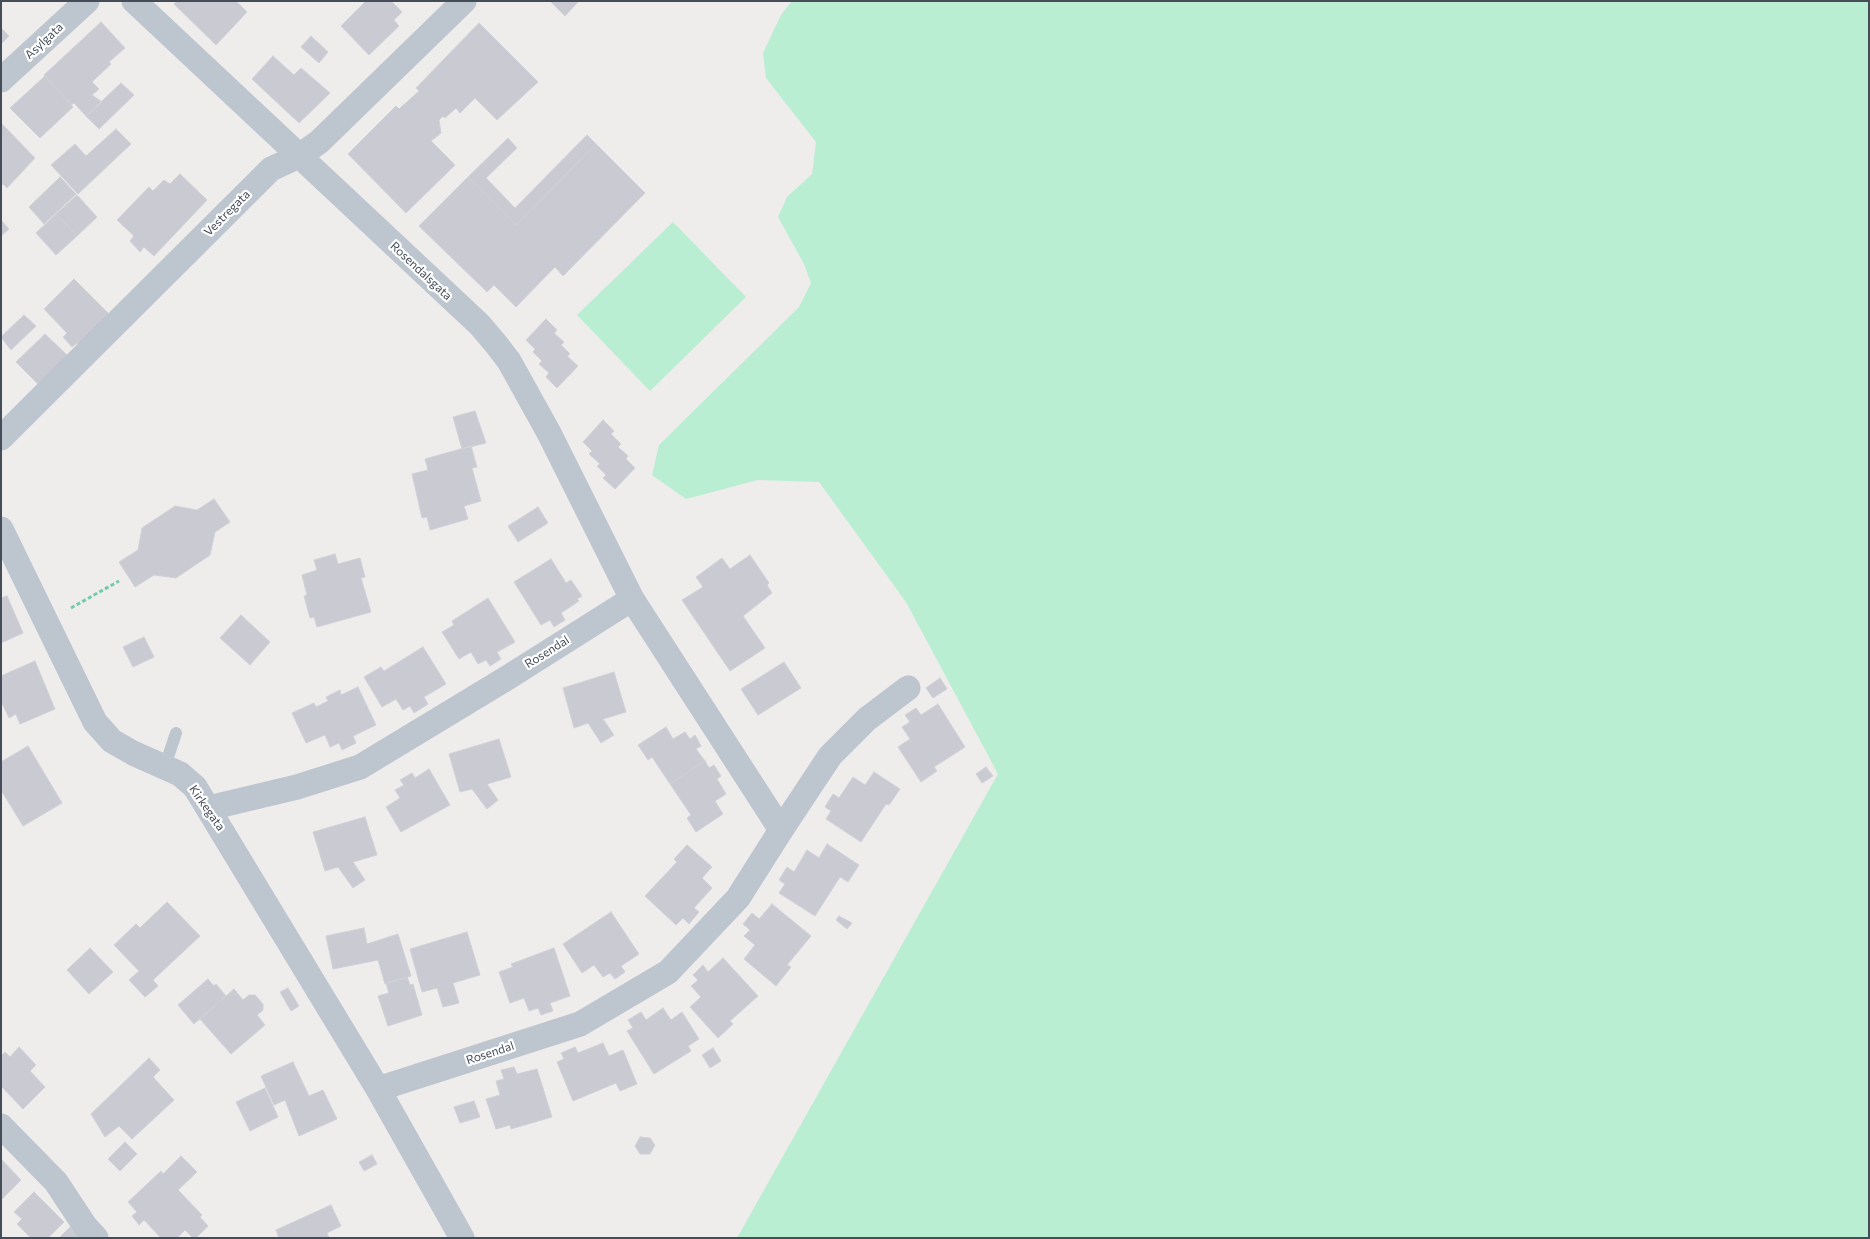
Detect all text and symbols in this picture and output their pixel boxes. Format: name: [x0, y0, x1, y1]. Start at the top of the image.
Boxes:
street label: Asylgata: [22, 20, 66, 62]
street label: Vestregata: [201, 187, 253, 239]
street label: Rosendalsgata: [387, 239, 455, 303]
street label: Rosendal: [522, 633, 572, 671]
street label: Kirkegata: [186, 782, 228, 834]
street label: Rosendal: [464, 1038, 516, 1068]

